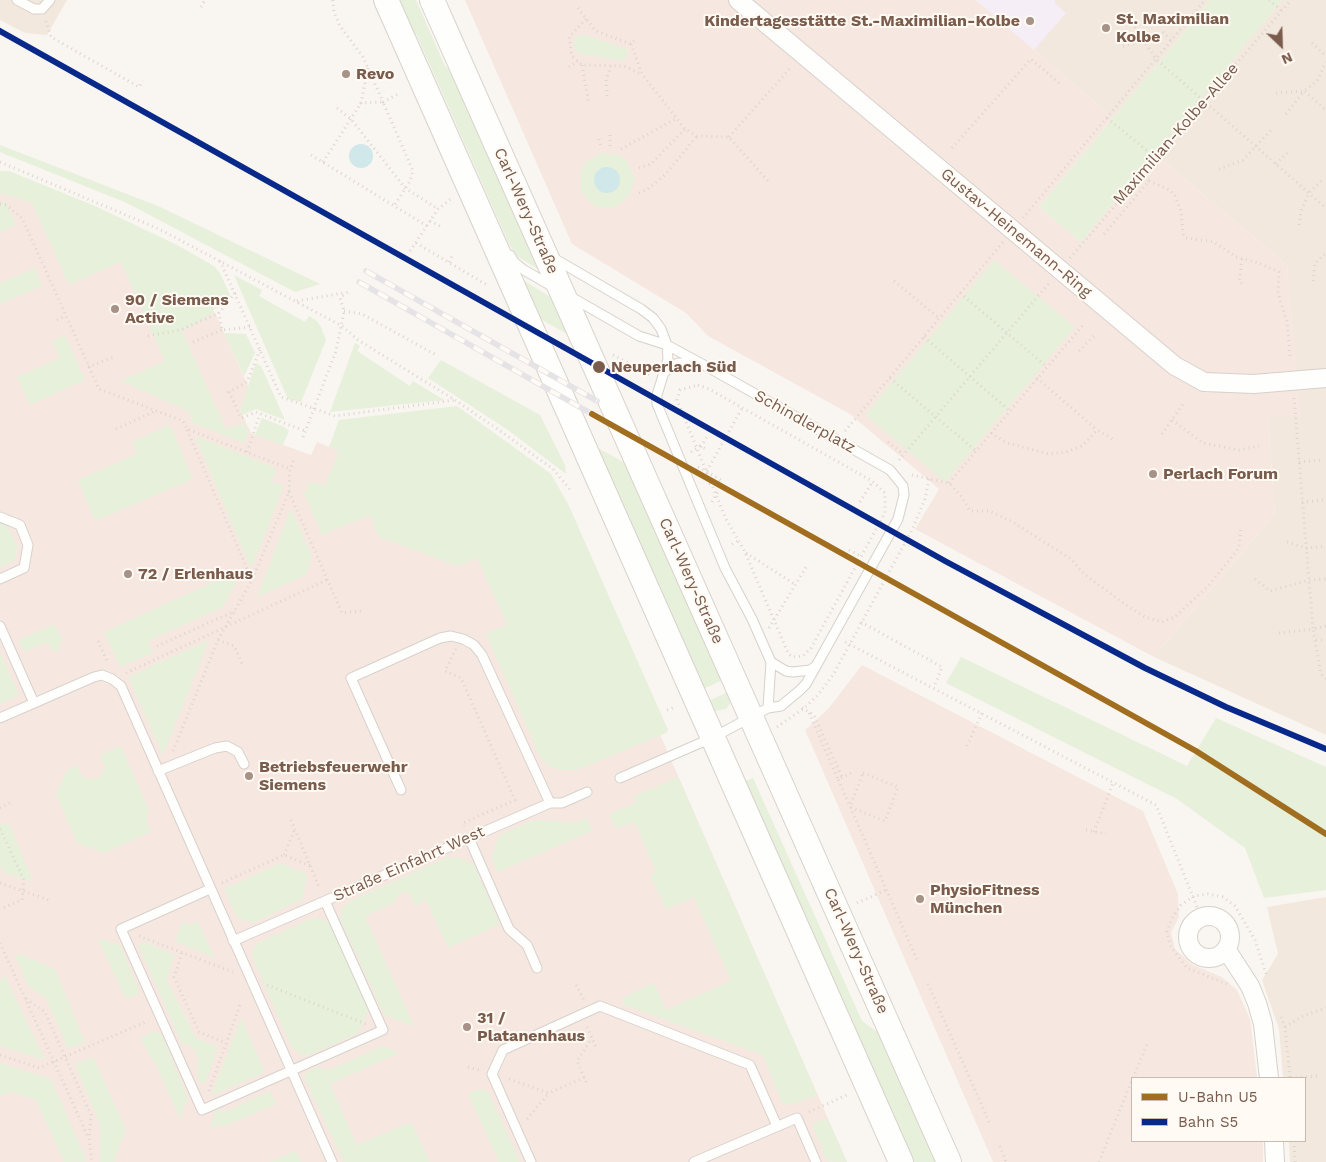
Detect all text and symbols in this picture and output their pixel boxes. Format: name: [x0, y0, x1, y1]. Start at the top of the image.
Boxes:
place label: St. Maximilian Kolbe: [1116, 9, 1229, 47]
place label: Kindertagesstätte St.-Maximilian-Kolbe: [704, 11, 1020, 31]
marker: Kindertagesstätte St.-Maximilian-Kolbe: [1024, 15, 1036, 27]
north arrow: [1256, 20, 1306, 70]
marker: St. Maximilian Kolbe: [1100, 22, 1112, 34]
text: N: [1279, 49, 1295, 68]
street label: Maximilian-Kolbe-Allee: [1109, 59, 1243, 209]
place label: Revo: [356, 64, 394, 84]
marker: Revo: [340, 68, 352, 80]
street label: Carl-Wery-Straße: [490, 145, 562, 277]
street label: Gustav-Heinemann-Ring: [937, 164, 1095, 302]
place label: 90 / Siemens Active: [125, 290, 229, 328]
marker: 90 / Siemens Active: [109, 303, 121, 315]
place label: Neuperlach Süd: [611, 357, 737, 377]
marker: Neuperlach Süd: [591, 359, 607, 375]
street label: Schindlerplatz: [751, 386, 859, 458]
place label: Perlach Forum: [1163, 464, 1278, 484]
marker: Perlach Forum: [1147, 468, 1159, 480]
street label: Carl-Wery-Straße: [655, 515, 727, 647]
place label: 72 / Erlenhaus: [138, 564, 253, 584]
marker: 72 / Erlenhaus: [122, 568, 134, 580]
place label: Betriebsfeuerwehr Siemens: [259, 757, 408, 795]
marker: Betriebsfeuerwehr Siemens: [243, 770, 255, 782]
street label: Straße Einfahrt West: [330, 822, 488, 906]
place label: PhysioFitness München: [930, 880, 1040, 918]
street label: Carl-Wery-Straße: [820, 885, 892, 1017]
marker: PhysioFitness München: [914, 893, 926, 905]
place label: 31 / Platanenhaus: [477, 1008, 585, 1046]
marker: 31 / Platanenhaus: [461, 1021, 473, 1033]
legend: [1131, 1077, 1306, 1142]
text: U-Bahn U5: [1178, 1088, 1258, 1106]
text: Bahn S5: [1178, 1113, 1238, 1131]

